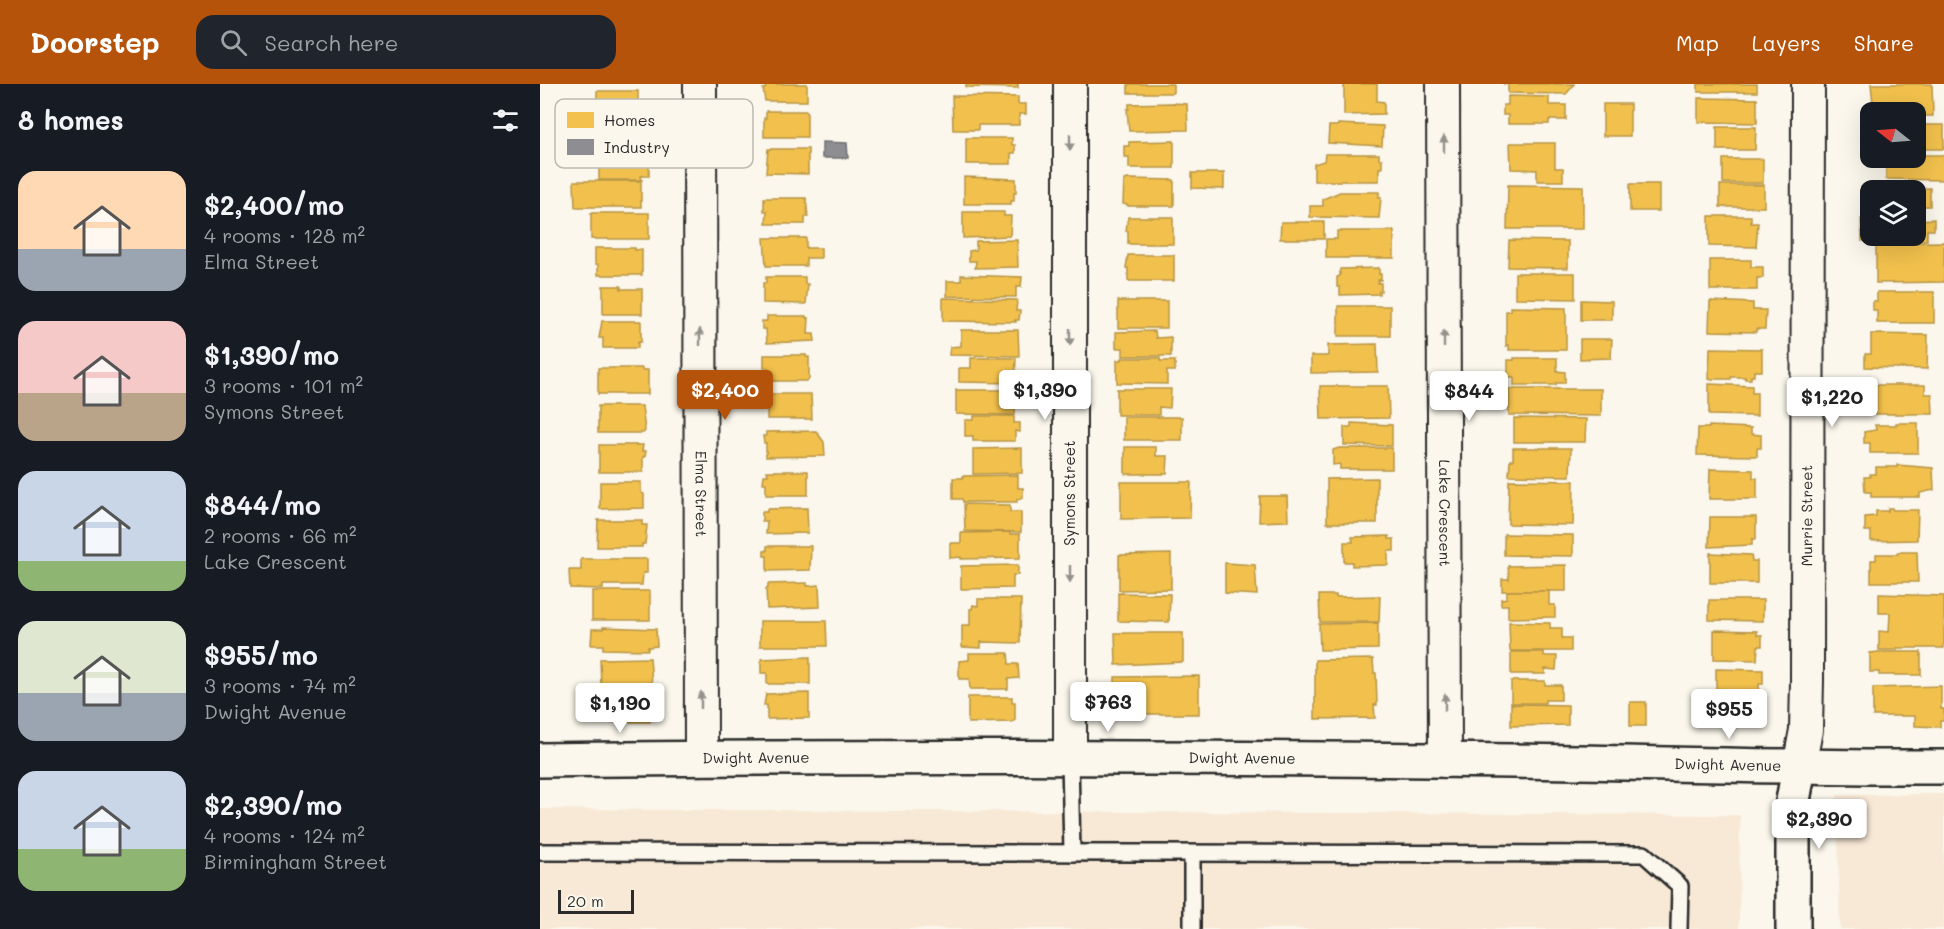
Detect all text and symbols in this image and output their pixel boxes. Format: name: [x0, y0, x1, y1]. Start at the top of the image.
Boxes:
search box: [196, 15, 616, 69]
text: Doorstep: [30, 24, 160, 60]
icon: search: [217, 26, 250, 59]
text: Search here: [265, 28, 398, 57]
text: Map: [1676, 29, 1719, 56]
text: Layers: [1752, 29, 1821, 56]
text: Share: [1854, 29, 1914, 56]
legend: [555, 99, 753, 168]
north arrow: [1860, 102, 1926, 168]
map controls: [1860, 102, 1926, 246]
text: 8 homes: [18, 103, 124, 137]
icon: filters: [489, 104, 522, 137]
text: Homes: [604, 109, 655, 130]
one-way arrow: [1065, 133, 1075, 152]
one-way arrow: [1439, 135, 1449, 154]
text: Industry: [604, 136, 670, 157]
button: layers: [1860, 180, 1926, 246]
text: $2,400/mo: [204, 188, 344, 222]
icon: home: [66, 195, 138, 267]
text: 4 rooms · 128 m²: [204, 222, 365, 248]
text: Elma Street: [204, 248, 319, 274]
one-way arrow: [695, 327, 705, 346]
one-way arrow: [1065, 328, 1075, 347]
one-way arrow: [1439, 330, 1449, 349]
text: $1,390/mo: [204, 338, 339, 372]
icon: home: [66, 345, 138, 417]
pin: $2,400: [676, 370, 774, 421]
pin: $1,390: [996, 370, 1094, 421]
pin: $844: [1433, 371, 1505, 422]
text: 3 rooms · 101 m²: [204, 372, 363, 398]
text: $2,400: [691, 376, 759, 402]
text: $1,390: [1013, 376, 1077, 402]
text: $844: [1444, 377, 1494, 403]
pin: $1,220: [1783, 377, 1881, 428]
text: $1,220: [1801, 383, 1863, 409]
text: Symons Street: [204, 398, 344, 424]
street label: Symons Street: [1059, 440, 1079, 546]
street label: Elma Street: [692, 451, 712, 537]
street label: Lake Crescent: [1435, 459, 1455, 567]
street label: Murrie Street: [1796, 465, 1816, 567]
text: $844/mo: [204, 488, 321, 522]
icon: home: [66, 495, 138, 567]
text: 2 rooms · 66 m²: [204, 522, 357, 548]
text: Lake Crescent: [204, 548, 347, 574]
one-way arrow: [1065, 565, 1075, 584]
text: $955/mo: [204, 638, 318, 672]
icon: home: [66, 645, 138, 717]
text: 3 rooms · 74 m²: [204, 672, 356, 698]
pin: $763: [1072, 682, 1144, 733]
pin: $1,190: [571, 683, 669, 734]
text: $763: [1084, 688, 1132, 714]
text: $1,190: [589, 689, 651, 715]
pin: $955: [1693, 689, 1765, 740]
one-way arrow: [696, 690, 706, 709]
one-way arrow: [1440, 693, 1450, 712]
text: $955: [1705, 695, 1753, 721]
text: Dwight Avenue: [204, 698, 347, 724]
street label: Dwight Avenue: [702, 747, 810, 767]
street label: Dwight Avenue: [1188, 747, 1296, 768]
street label: Dwight Avenue: [1674, 753, 1782, 775]
text: $2,390/mo: [204, 788, 342, 822]
icon: home: [66, 795, 138, 867]
pin: $2,390: [1770, 799, 1868, 850]
text: $2,390: [1786, 805, 1852, 831]
text: 4 rooms · 124 m²: [204, 822, 365, 848]
text: Birmingham Street: [204, 848, 387, 874]
scale bar: [558, 887, 634, 914]
text: 20 m: [567, 890, 604, 911]

